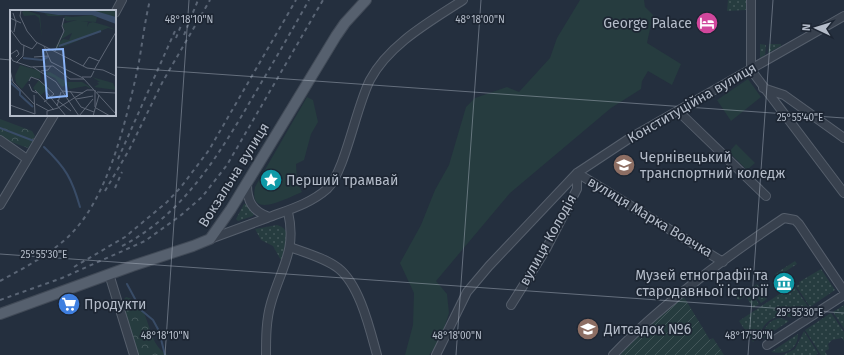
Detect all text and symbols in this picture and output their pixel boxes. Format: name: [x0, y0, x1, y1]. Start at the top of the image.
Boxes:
north arrow: [796, 8, 836, 48]
inset map: [10, 10, 116, 116]
hotel icon: George Palace: [694, 10, 720, 36]
text: 48°18'10"N: [165, 14, 213, 26]
text: 48°18'00"N: [455, 14, 505, 26]
place label: George Palace: [603, 15, 692, 32]
text: N: [800, 23, 813, 31]
street label: Конституційна вулиця: [624, 59, 760, 147]
text: 25°55'40"E: [777, 112, 823, 124]
street label: Вокзальна вулиця: [195, 120, 273, 230]
place label: Чернівецький транспортний коледж: [640, 149, 785, 182]
school or university icon: Чернівецький транспортний коледж: [611, 152, 637, 178]
place icon: Перший трамвай: [258, 167, 284, 193]
place label: Перший трамвай: [286, 172, 398, 189]
street label: вулиця Марка Вовчка: [585, 173, 715, 261]
street label: вулиця Колодія: [516, 191, 580, 289]
text: 25°55'30"E: [21, 249, 67, 261]
place label: Музей етнографії та стародавньої історії: [635, 267, 769, 300]
museum icon: Музей етнографії та стародавньої історії: [771, 270, 797, 296]
supermarket icon: Продукти: [56, 291, 82, 317]
place label: Продукти: [84, 296, 146, 313]
text: 25°55'30"E: [777, 307, 823, 319]
school or university icon: Дитсадок №6: [575, 316, 601, 342]
place label: Дитсадок №6: [603, 321, 691, 338]
text: 48°18'10"N: [141, 330, 189, 342]
text: 48°18'00"N: [432, 330, 482, 342]
text: 48°17'50"N: [725, 330, 773, 342]

